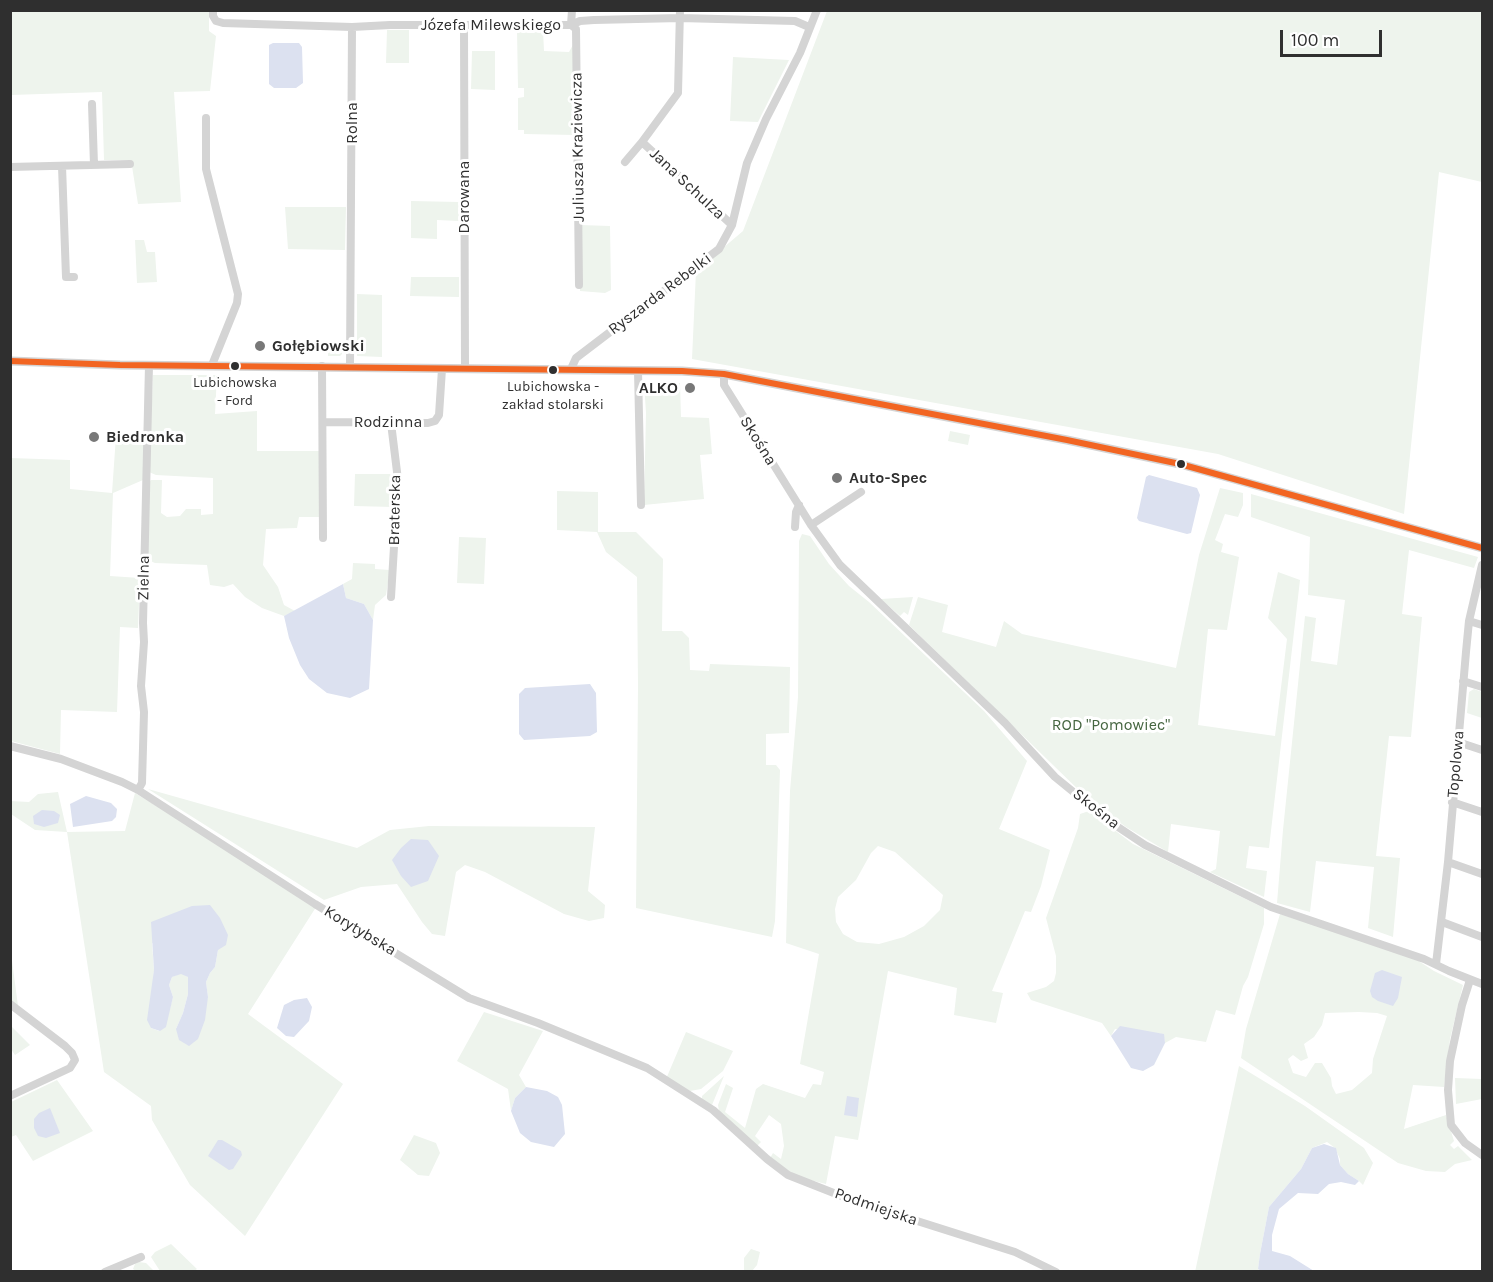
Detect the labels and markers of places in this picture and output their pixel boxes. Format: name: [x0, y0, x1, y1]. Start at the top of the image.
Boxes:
place label: Gołębiowski: [272, 336, 365, 356]
marker: Gołębiowski: [253, 339, 267, 353]
marker: Lubichowska - Ford: [229, 360, 241, 372]
marker: Lubichowska - zakład stolarski: [547, 364, 559, 376]
place label: Lubichowska - Ford: [193, 375, 277, 408]
place label: ALKO: [639, 378, 678, 398]
place label: Lubichowska - zakład stolarski: [502, 379, 604, 412]
marker: ALKO: [683, 381, 697, 395]
place label: Biedronka: [106, 427, 184, 447]
marker: Biedronka: [87, 430, 101, 444]
unlabelled marker: [1175, 458, 1187, 470]
place label: Auto-Spec: [849, 468, 927, 488]
marker: Auto-Spec: [830, 471, 844, 485]

